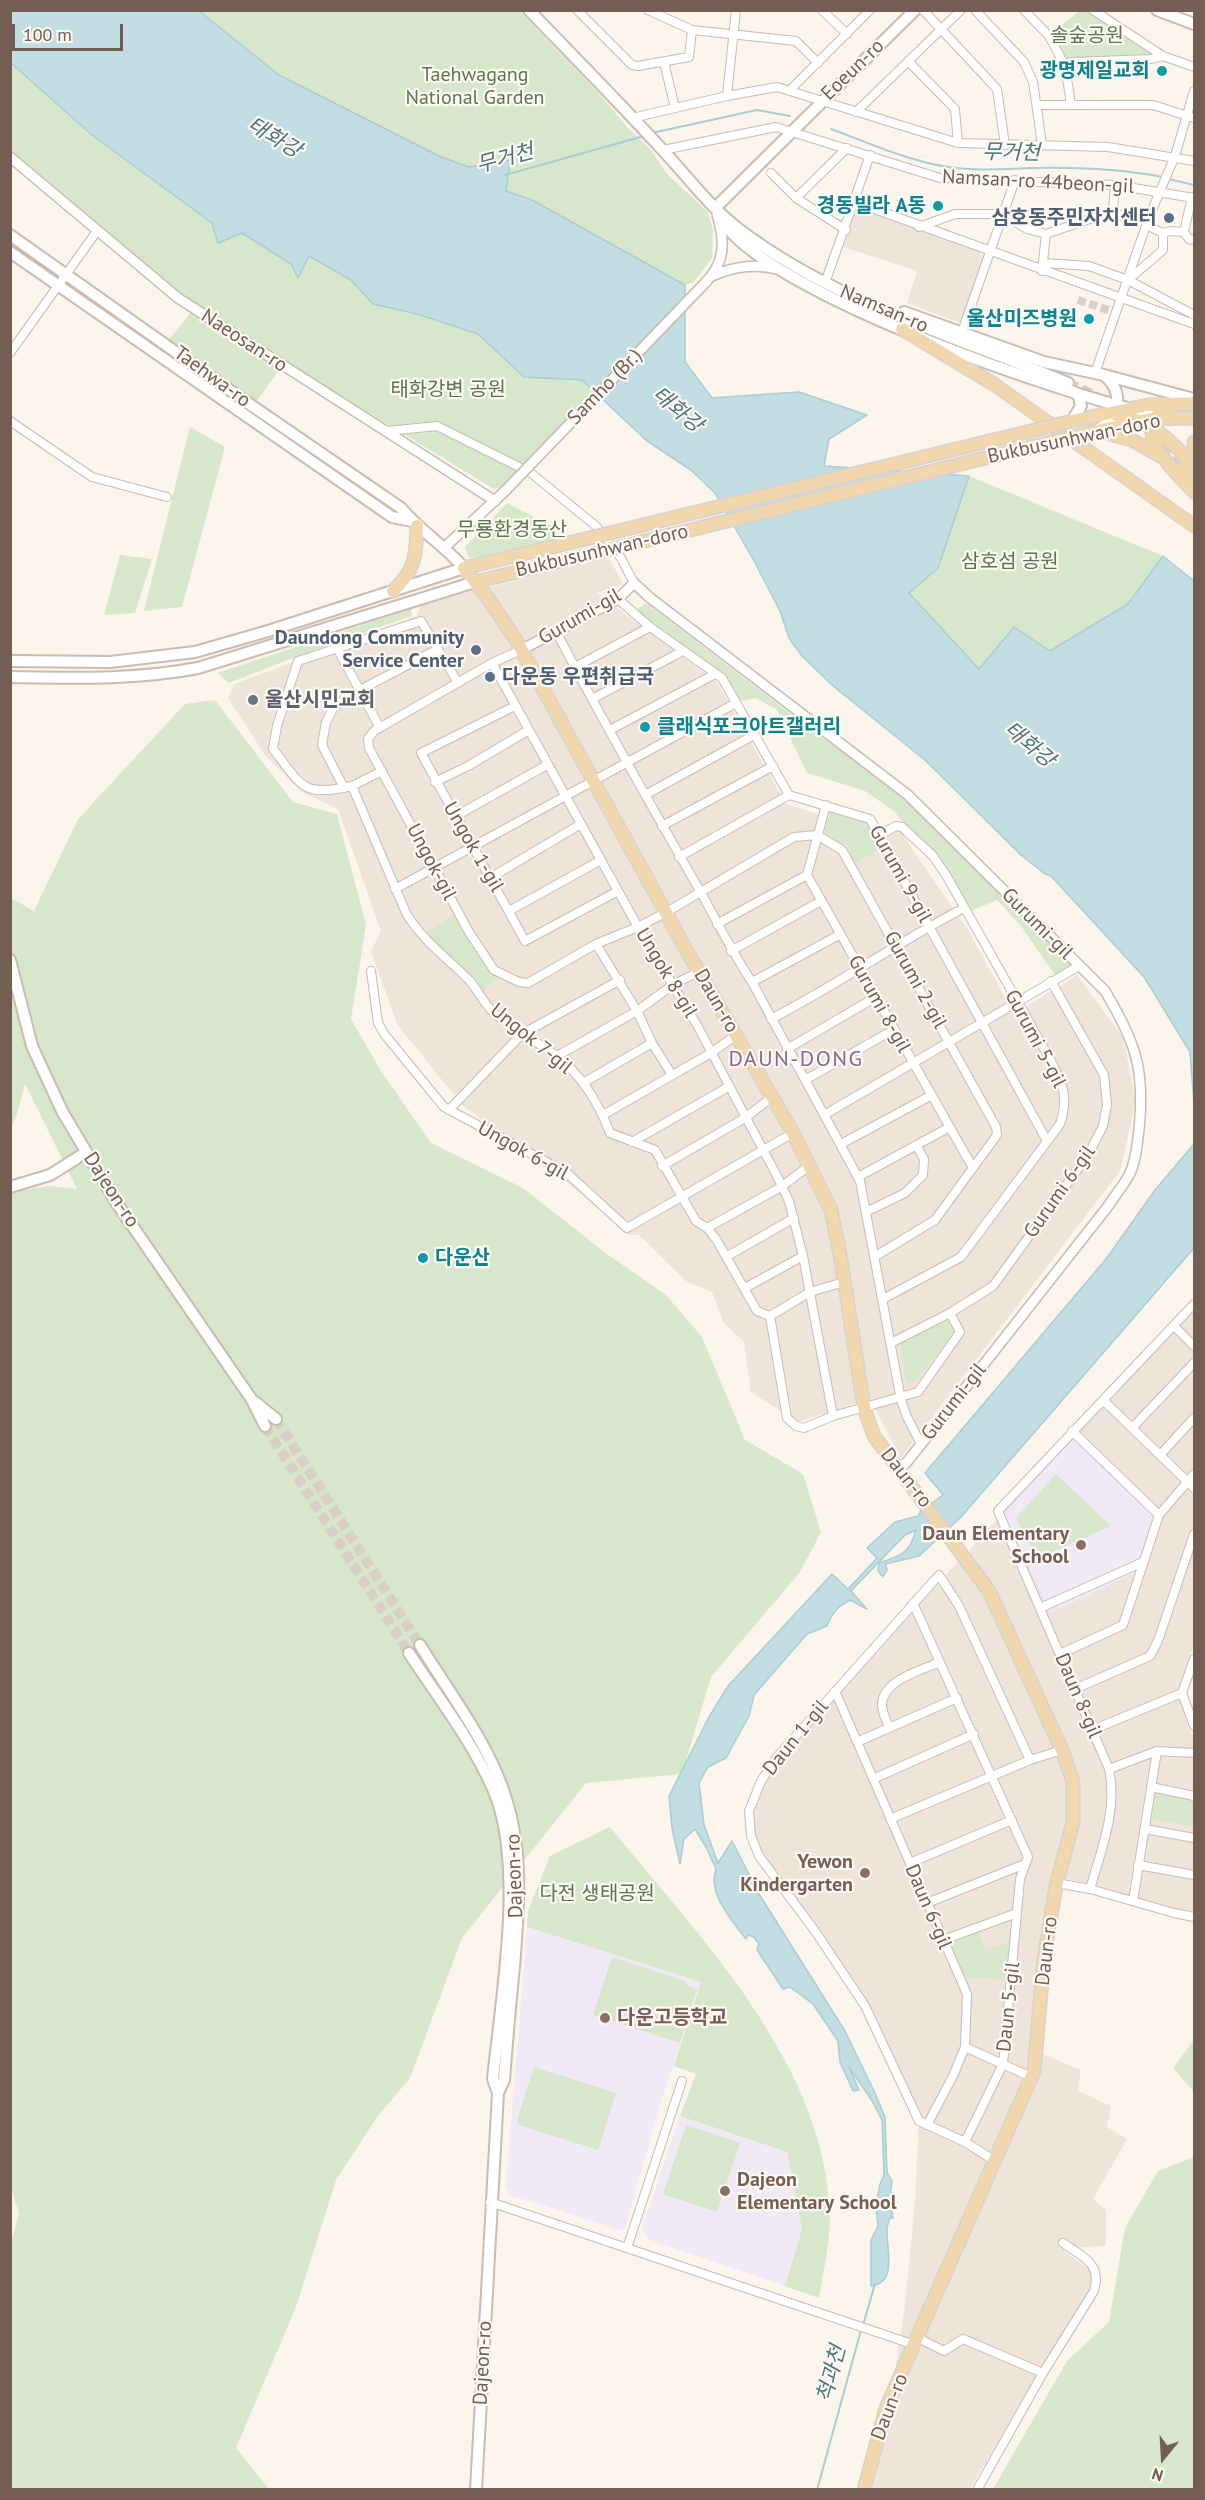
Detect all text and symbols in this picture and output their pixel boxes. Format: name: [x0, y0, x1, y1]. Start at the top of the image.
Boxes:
scale bar: [15, 12, 126, 50]
text: 100 m: [23, 23, 72, 46]
park label: 솔숲공원: [1050, 24, 1124, 48]
street label: Eoeun-ro: [817, 34, 889, 106]
place label: 광명제일교회: [1040, 59, 1150, 83]
park label: Taehwagang National Garden: [405, 63, 545, 110]
marker: 광명제일교회: [1155, 64, 1169, 78]
water label: 태화강: [243, 112, 305, 164]
water label: 무거천: [474, 139, 536, 179]
water label: 무거천: [982, 140, 1040, 166]
street label: Namsan-ro 44beon-gil: [941, 165, 1135, 199]
place label: 경동빌라 A동: [817, 194, 926, 218]
marker: 경동빌라 A동: [931, 199, 945, 213]
place label: 삼호동주민자치센터: [991, 206, 1157, 230]
marker: 삼호동주민자치센터: [1162, 211, 1176, 225]
street label: Namsan-ro: [836, 280, 932, 338]
street label: Naeosan-ro: [196, 304, 292, 378]
place label: 울산미즈병원: [967, 307, 1077, 331]
marker: 울산미즈병원: [1082, 312, 1096, 326]
street label: Taehwa-ro: [169, 341, 255, 413]
street label: Samho (Br.): [563, 344, 647, 430]
park label: 태화강변 공원: [390, 378, 506, 402]
water label: 태화강: [647, 382, 707, 438]
street label: Bukbusunhwan-doro: [985, 409, 1163, 469]
park label: 무룡환경동산: [457, 518, 567, 542]
street label: Bukbusunhwan-doro: [513, 519, 691, 583]
park label: 삼호섬 공원: [961, 550, 1059, 574]
street label: Gurumi-gil: [534, 584, 626, 650]
place label: Daundong Community Service Center: [275, 626, 464, 673]
marker: Daundong Community Service Center: [469, 643, 483, 657]
place label: 다운동 우편취급국: [502, 665, 654, 689]
marker: 다운동 우편취급국: [483, 670, 497, 684]
place label: 울산시민교회: [265, 688, 375, 712]
marker: 울산시민교회: [246, 693, 260, 707]
place label: 클래식포크아트갤러리: [657, 715, 841, 739]
water label: 태화강: [999, 717, 1059, 773]
marker: 클래식포크아트갤러리: [638, 720, 652, 734]
street label: Ungok 1-gil: [438, 798, 508, 896]
street label: Ungok-gil: [401, 820, 461, 904]
street label: Gurumi 9-gil: [863, 821, 937, 927]
street label: Gurumi-gil: [996, 883, 1078, 965]
street label: Ungok 8-gil: [630, 924, 702, 1022]
street label: Gurumi 2-gil: [878, 927, 952, 1033]
street label: Gurumi 8-gil: [842, 951, 916, 1057]
street label: Daun-ro: [688, 965, 744, 1037]
street label: Gurumi 5-gil: [999, 986, 1071, 1092]
street label: Ungok 7-gil: [485, 998, 577, 1080]
district label: DAUN-DONG: [729, 1047, 863, 1073]
street label: Ungok 6-gil: [473, 1116, 573, 1186]
street label: Gurumi 6-gil: [1019, 1141, 1101, 1243]
street label: Dajeon-ro: [78, 1148, 144, 1232]
place label: 다운산: [435, 1246, 490, 1270]
marker: 다운산: [416, 1251, 430, 1265]
street label: Gurumi-gil: [916, 1359, 992, 1445]
street label: Daun-ro: [875, 1443, 937, 1513]
place label: Daun Elementary School: [922, 1522, 1069, 1569]
marker: Daun Elementary School: [1074, 1538, 1088, 1552]
street label: Daun 8-gil: [1049, 1650, 1107, 1742]
street label: Daun 1-gil: [758, 1695, 834, 1781]
street label: Dajeon-ro: [502, 1833, 528, 1919]
place label: Yewon Kindergarten: [740, 1850, 853, 1897]
street label: Daun 6-gil: [899, 1861, 957, 1953]
marker: Yewon Kindergarten: [858, 1866, 872, 1880]
park label: 다전 생태공원: [539, 1882, 655, 1906]
street label: Daun-ro: [1031, 1915, 1063, 1987]
street label: Daun 5-gil: [992, 1961, 1026, 2053]
place label: 다운고등학교: [617, 2006, 727, 2030]
marker: 다운고등학교: [598, 2011, 612, 2025]
place label: Dajeon Elementary School: [737, 2168, 897, 2215]
marker: Dajeon Elementary School: [718, 2184, 732, 2198]
street label: Dajeon-ro: [469, 2320, 497, 2406]
water label: 척과천: [812, 2343, 852, 2405]
street label: Daun-ro: [866, 2370, 914, 2444]
north arrow: [1133, 2428, 1193, 2488]
text: N: [1149, 2464, 1166, 2486]

